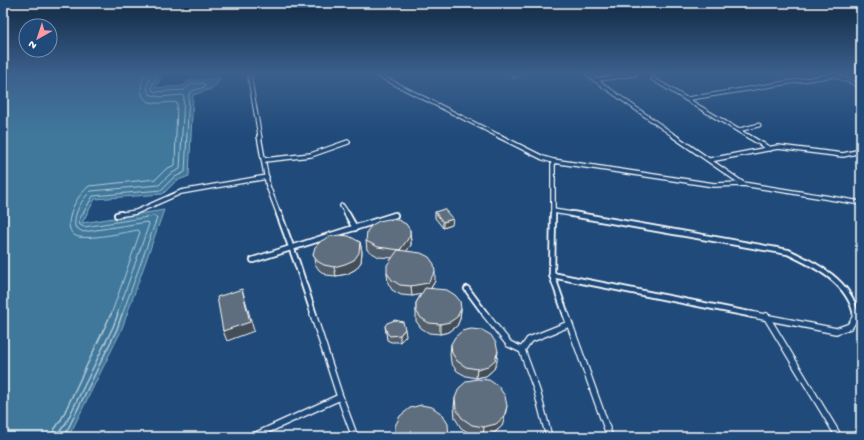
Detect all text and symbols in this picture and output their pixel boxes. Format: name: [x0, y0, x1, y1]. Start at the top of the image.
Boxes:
north arrow: [18, 18, 58, 58]
text: N: [26, 37, 40, 51]

